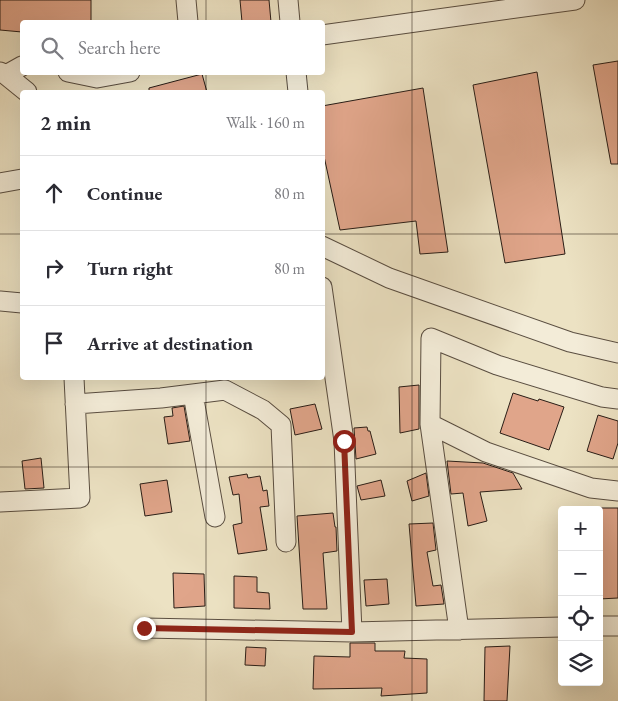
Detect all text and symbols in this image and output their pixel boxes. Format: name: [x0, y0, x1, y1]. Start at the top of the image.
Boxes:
search box: [20, 20, 325, 75]
icon: search: [38, 34, 66, 62]
text: Search here: [78, 35, 160, 60]
text: 2 min: [40, 109, 91, 136]
text: Walk · 160 m: [226, 112, 305, 133]
icon: ahead: [40, 179, 68, 207]
text: Continue: [87, 181, 162, 206]
text: 80 m: [274, 183, 305, 204]
icon: right: [40, 254, 68, 282]
text: Turn right: [87, 256, 173, 281]
text: 80 m: [274, 258, 305, 279]
icon: arrive: [40, 329, 68, 357]
text: Arrive at destination: [87, 331, 253, 356]
route start: [333, 430, 356, 453]
map controls: [558, 506, 603, 686]
button: +: [558, 506, 603, 551]
button: −: [558, 551, 603, 596]
button: locate: [558, 596, 603, 641]
route end: [133, 617, 156, 640]
button: layers: [558, 641, 603, 686]

